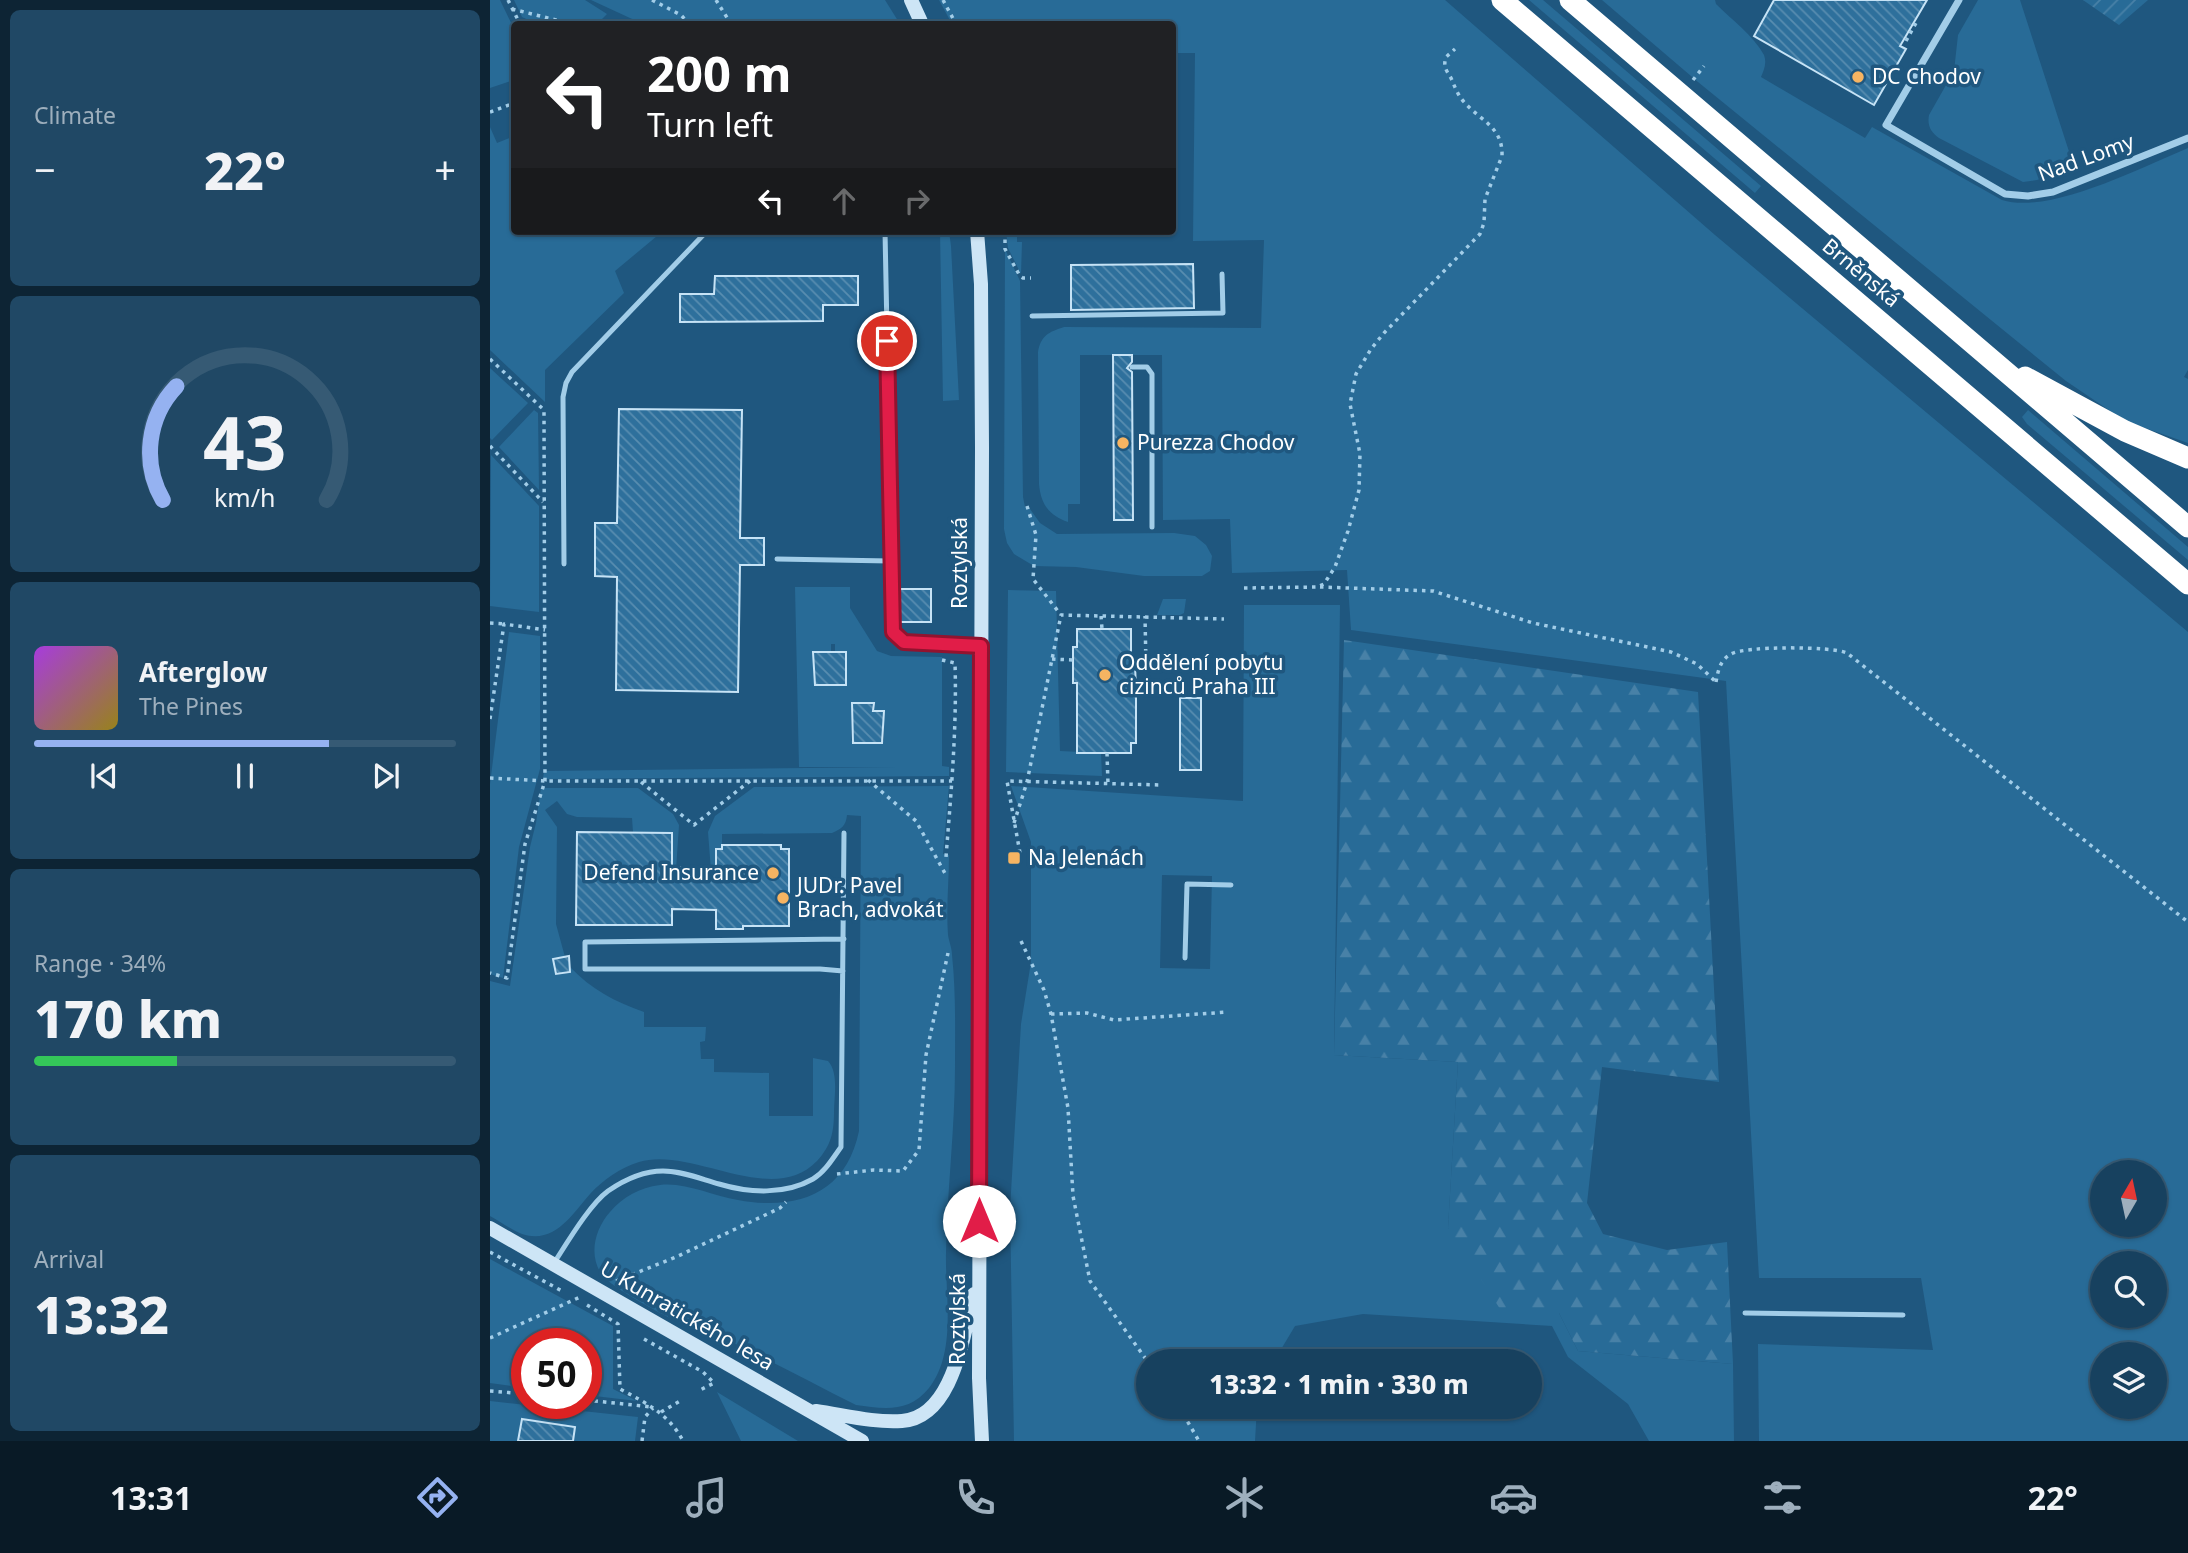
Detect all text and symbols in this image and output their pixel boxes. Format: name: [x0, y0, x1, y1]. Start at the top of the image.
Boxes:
text: 200 m: [647, 40, 792, 106]
icon: left: [532, 49, 623, 140]
place label: DC Chodov: [1872, 62, 1981, 90]
marker: DC Chodov: [1850, 69, 1866, 85]
text: Climate: [34, 99, 116, 131]
text: Turn left: [647, 103, 773, 146]
street label: Nad Lomy: [2034, 127, 2138, 187]
text: 22°: [204, 134, 286, 205]
text: −: [34, 143, 56, 195]
text: +: [434, 143, 456, 195]
icon: left: [752, 182, 790, 220]
icon: ahead: [825, 182, 863, 220]
icon: right: [898, 182, 936, 220]
street label: Brněnská: [1817, 232, 1906, 313]
pin: [857, 311, 917, 371]
icon: arrive: [868, 322, 906, 360]
text: 43: [203, 393, 287, 492]
place label: Purezza Chodov: [1137, 428, 1295, 456]
marker: Purezza Chodov: [1115, 435, 1131, 451]
text: km/h: [214, 480, 276, 514]
street label: Roztylská: [945, 517, 973, 609]
place label: Oddělení pobytu cizinců Praha III: [1119, 648, 1284, 700]
text: Afterglow: [139, 654, 267, 690]
marker: Oddělení pobytu cizinců Praha III: [1097, 667, 1113, 683]
text: The Pines: [139, 690, 243, 722]
icon: previous: [85, 757, 123, 795]
icon: pause: [226, 757, 264, 795]
icon: next: [367, 757, 405, 795]
place label: Na Jelenách: [1028, 843, 1144, 871]
marker: Na Jelenách: [1006, 850, 1022, 866]
place label: Defend Insurance: [583, 858, 759, 886]
marker: Defend Insurance: [765, 865, 781, 881]
place label: JUDr. Pavel Brach, advokát: [795, 871, 944, 923]
marker: JUDr. Pavel Brach, advokát: [775, 890, 791, 906]
text: Range · 34%: [34, 947, 166, 979]
text: 170 km: [34, 982, 222, 1053]
north arrow: [2090, 1160, 2166, 1237]
map controls: [2090, 1160, 2167, 1419]
position arrow: [942, 1184, 1016, 1258]
text: Arrival: [34, 1243, 104, 1275]
button: search: [2090, 1251, 2167, 1328]
street label: U Kunratického lesa: [596, 1254, 779, 1376]
street label: Roztylská: [943, 1273, 971, 1365]
text: 13:32: [34, 1278, 169, 1349]
speed limit sign: 50: [511, 1328, 602, 1419]
button: layers: [2090, 1342, 2167, 1419]
text: 13:32 · 1 min · 330 m: [1209, 1366, 1469, 1402]
icon: directions: [413, 1473, 462, 1522]
icon: music: [682, 1473, 731, 1522]
icon: phone: [951, 1473, 1000, 1522]
icon: climate: [1220, 1473, 1269, 1522]
icon: car: [1489, 1473, 1538, 1522]
icon: filters: [1758, 1473, 1807, 1522]
text: 13:31: [110, 1476, 192, 1519]
text: 22°: [2028, 1476, 2078, 1519]

